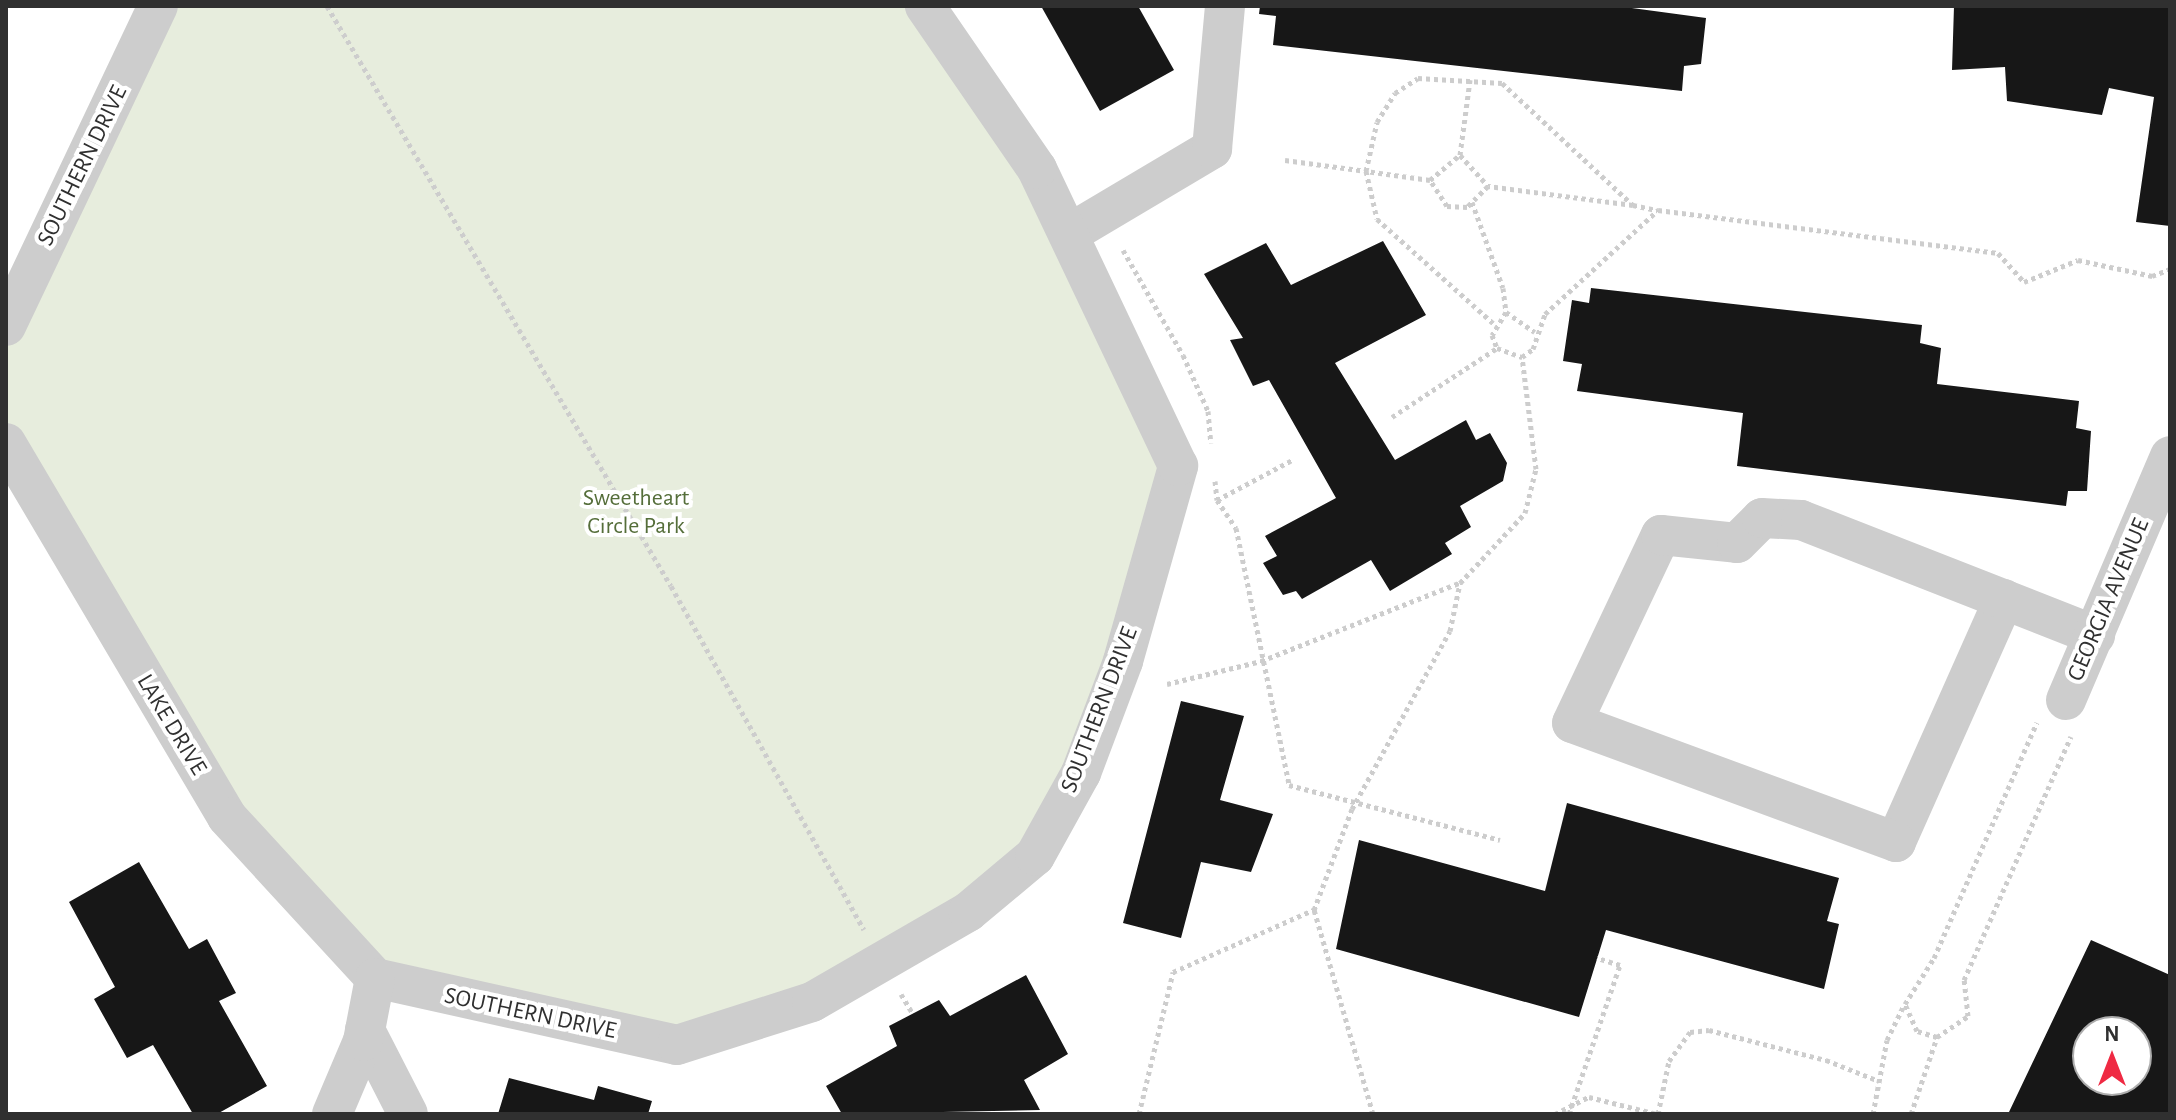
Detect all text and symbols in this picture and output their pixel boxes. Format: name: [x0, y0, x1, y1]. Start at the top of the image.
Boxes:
street label: SOUTHERN DRIVE: [32, 81, 134, 251]
park label: Sweetheart Circle Park: [583, 485, 689, 541]
street label: GEORGIA AVENUE: [2062, 514, 2156, 686]
street label: SOUTHERN DRIVE: [1055, 623, 1145, 797]
street label: LAKE DRIVE: [130, 669, 212, 781]
street label: SOUTHERN DRIVE: [441, 982, 619, 1046]
north arrow: [2072, 1016, 2152, 1096]
text: N: [2104, 1023, 2120, 1045]

